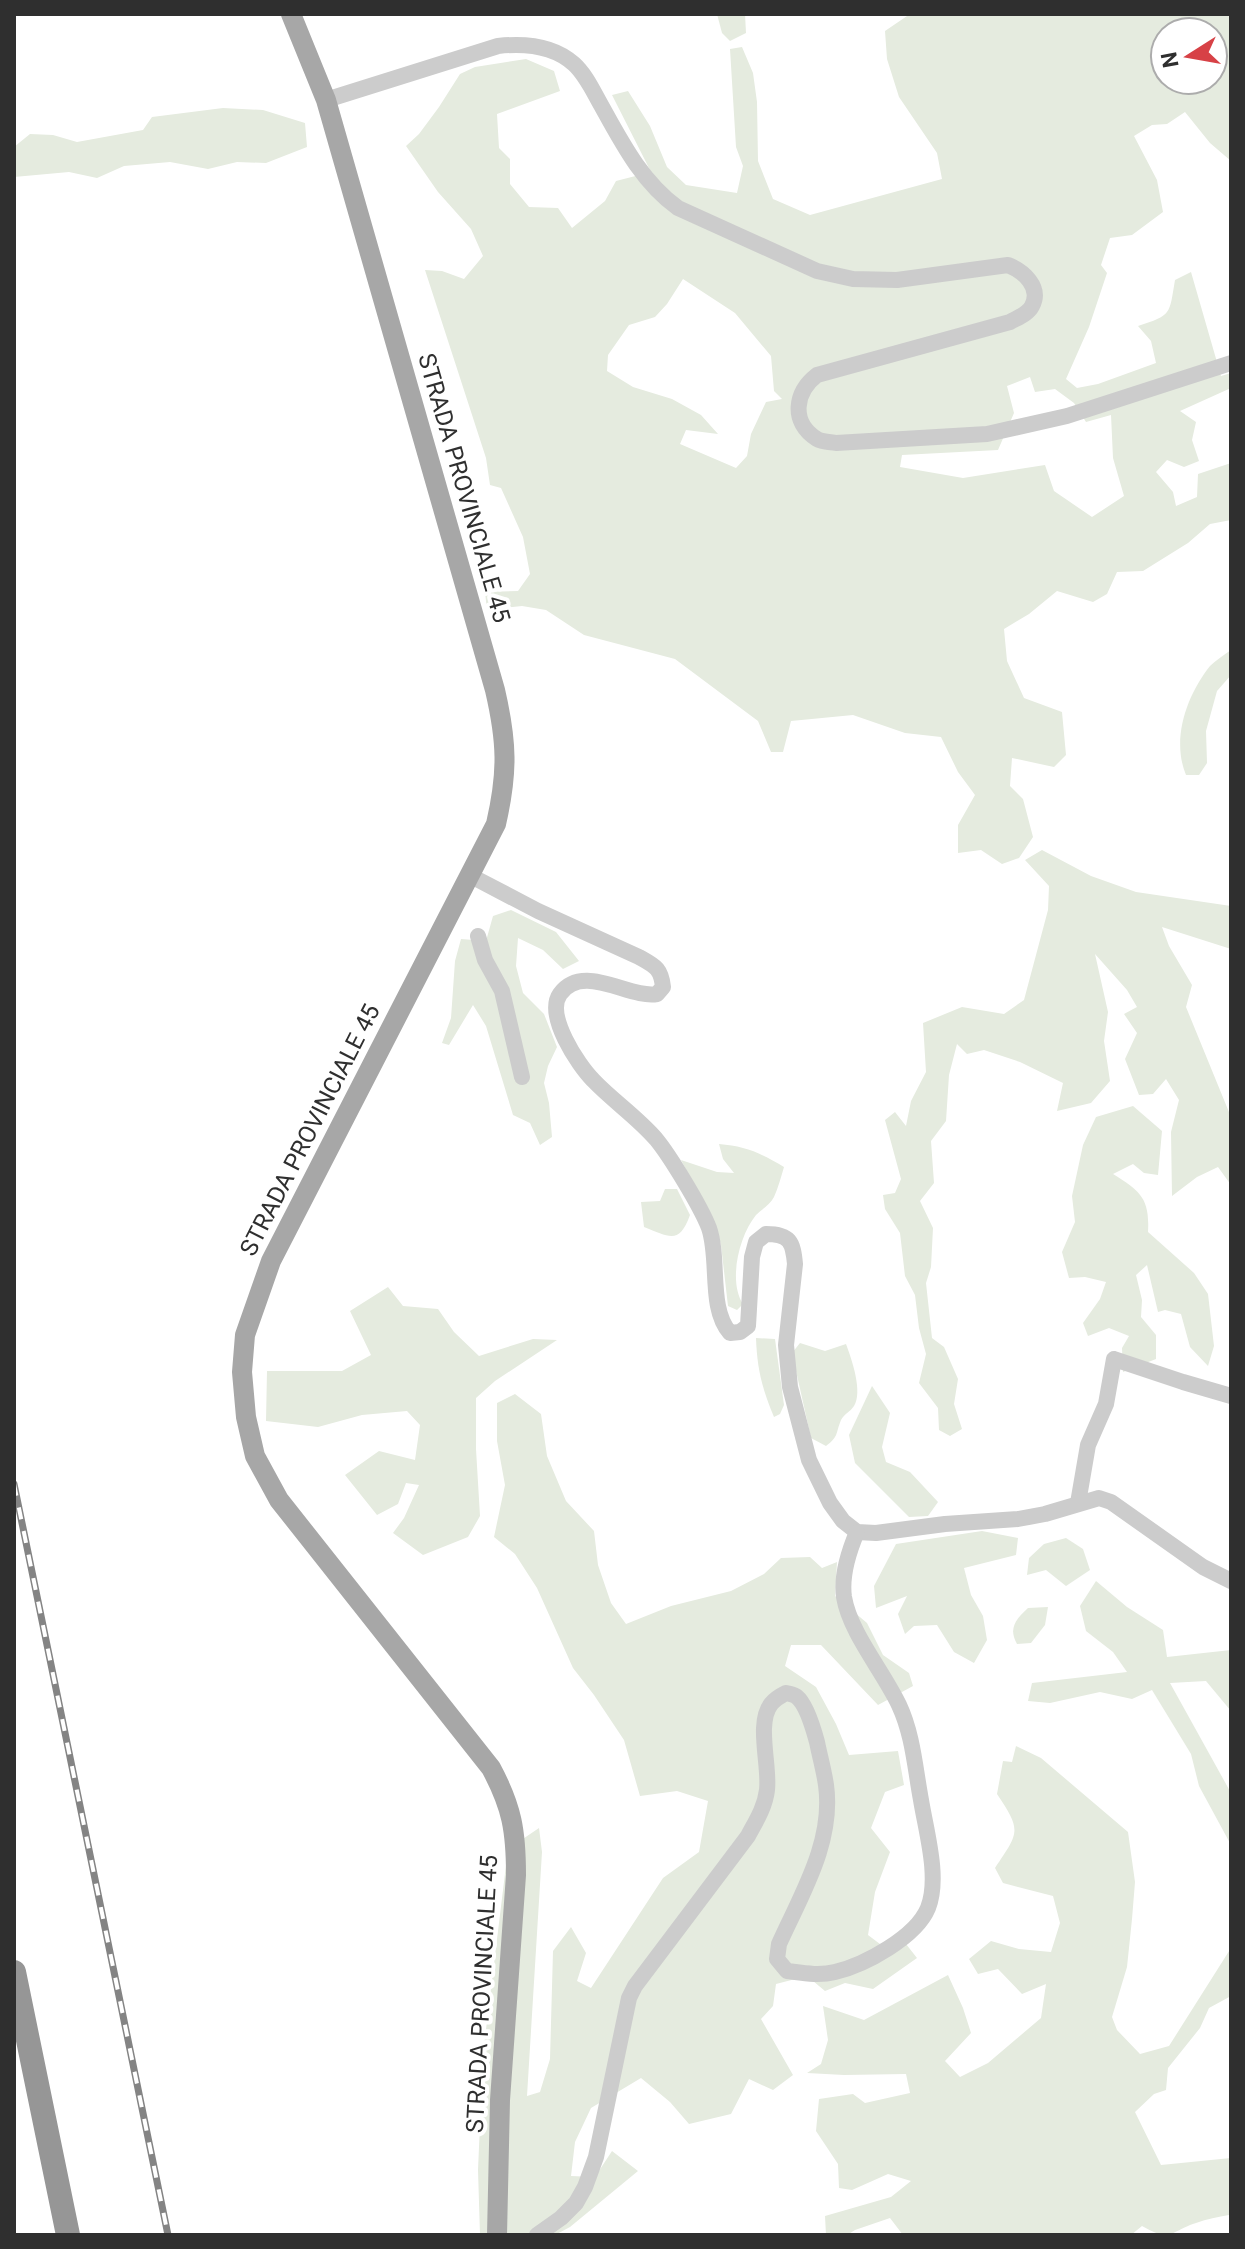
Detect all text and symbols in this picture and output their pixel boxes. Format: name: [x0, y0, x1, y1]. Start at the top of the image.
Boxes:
north arrow: [1149, 16, 1229, 96]
text: N: [1156, 50, 1184, 70]
street label: STRADA PROVINCIALE 45: [412, 350, 516, 626]
street label: STRADA PROVINCIALE 45: [234, 999, 386, 1261]
street label: STRADA PROVINCIALE 45: [461, 1854, 503, 2134]

